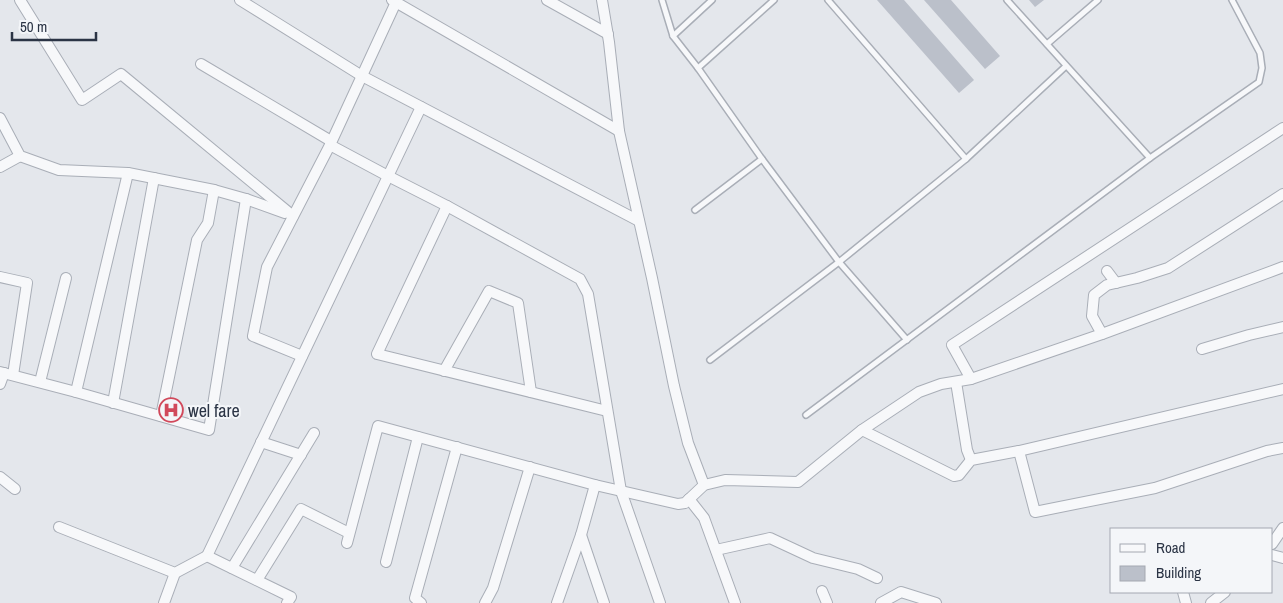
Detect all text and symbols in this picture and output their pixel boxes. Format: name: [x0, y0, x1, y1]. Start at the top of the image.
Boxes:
scale bar: [12, 10, 96, 42]
text: 50 m: [20, 16, 47, 37]
hospital icon: wel fare: [158, 397, 184, 423]
place label: wel fare: [188, 398, 240, 423]
legend: [1110, 528, 1273, 593]
text: Road: [1156, 537, 1185, 558]
text: Building: [1156, 562, 1201, 583]

